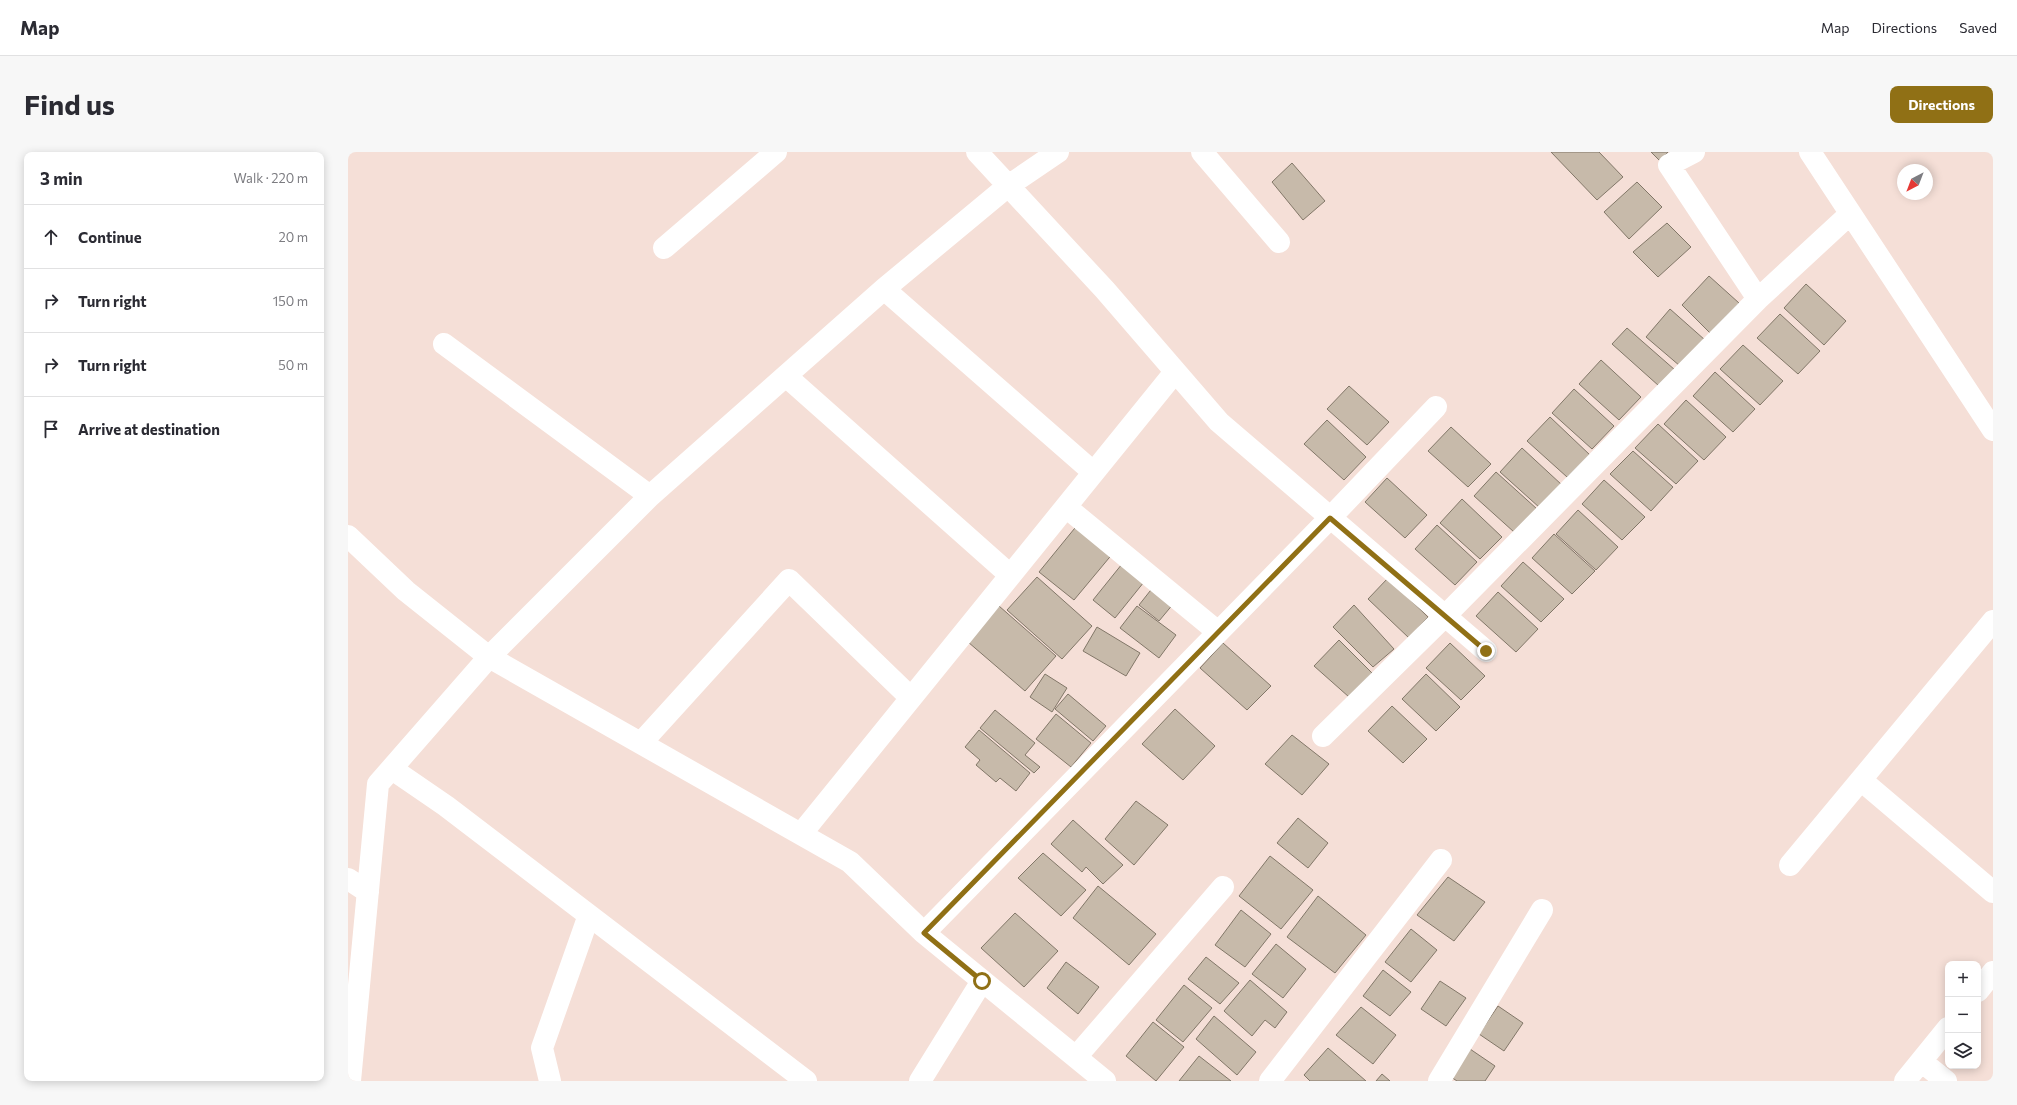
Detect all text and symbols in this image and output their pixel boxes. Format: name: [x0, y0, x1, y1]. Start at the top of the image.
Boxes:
text: Map: [20, 16, 59, 39]
text: Map: [1821, 19, 1850, 36]
text: Directions: [1872, 19, 1937, 36]
text: Saved: [1959, 19, 1997, 36]
button: Directions: [1890, 86, 1993, 123]
text: Find us: [24, 87, 115, 121]
north arrow: [1897, 164, 1933, 200]
text: 3 min: [40, 168, 83, 189]
text: Walk · 220 m: [234, 170, 308, 186]
icon: ahead: [40, 226, 62, 248]
text: Continue: [78, 228, 142, 246]
text: 20 m: [279, 229, 308, 245]
icon: right: [40, 290, 62, 312]
text: Turn right: [78, 292, 147, 310]
text: 150 m: [273, 293, 308, 309]
icon: right: [40, 354, 62, 376]
text: Turn right: [78, 356, 147, 374]
text: 50 m: [278, 357, 308, 373]
icon: arrive: [40, 418, 62, 440]
text: Arrive at destination: [78, 420, 220, 438]
route end: [1477, 642, 1495, 660]
map controls: [1945, 961, 1981, 1069]
button: +: [1945, 961, 1981, 997]
route start: [973, 972, 991, 990]
button: −: [1945, 997, 1981, 1033]
button: layers: [1945, 1033, 1981, 1069]

